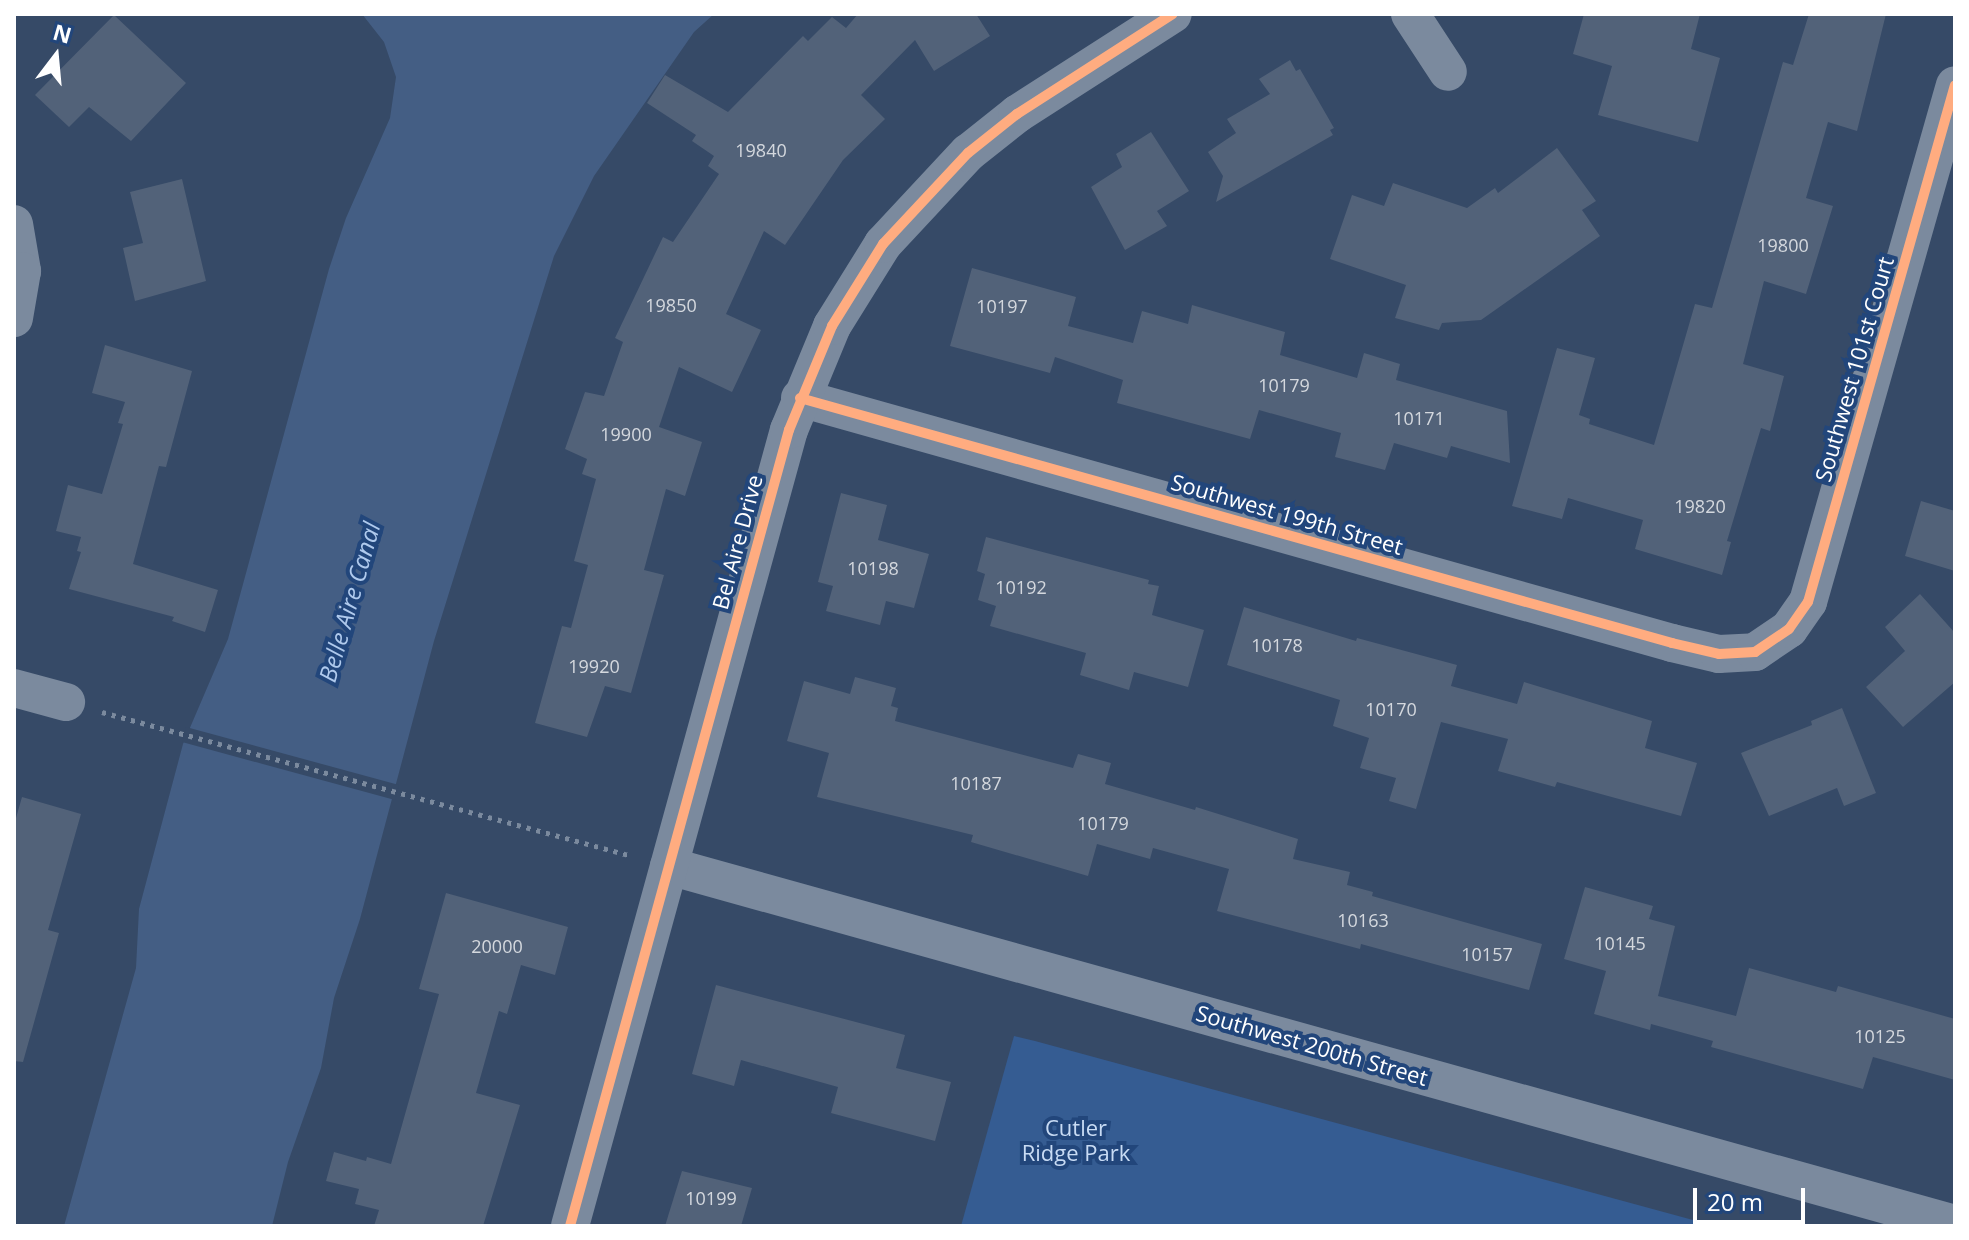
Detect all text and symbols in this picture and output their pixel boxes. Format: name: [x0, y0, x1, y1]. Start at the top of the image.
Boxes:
north arrow: [16, 16, 96, 96]
text: N: [50, 16, 75, 50]
house number: 19840: [735, 139, 787, 161]
house number: 19800: [1757, 234, 1809, 256]
street label: Southwest 101st Court: [1809, 253, 1899, 485]
house number: 19850: [645, 294, 697, 316]
house number: 10197: [976, 295, 1028, 317]
house number: 10179: [1258, 374, 1310, 396]
house number: 10171: [1393, 407, 1445, 429]
house number: 19900: [600, 423, 652, 445]
street label: Southwest 199th Street: [1168, 468, 1406, 560]
street label: Bel Aire Drive: [706, 472, 768, 612]
house number: 19820: [1674, 495, 1726, 517]
water label: Belle Aire Canal: [312, 519, 386, 685]
house number: 10198: [847, 557, 899, 579]
house number: 10192: [995, 576, 1047, 598]
house number: 10178: [1251, 634, 1303, 656]
house number: 19920: [568, 655, 620, 677]
house number: 10170: [1365, 698, 1417, 720]
house number: 10187: [950, 772, 1002, 794]
house number: 10179: [1077, 812, 1129, 834]
house number: 10163: [1337, 909, 1389, 931]
house number: 10145: [1594, 932, 1646, 954]
house number: 20000: [471, 935, 523, 957]
house number: 10157: [1461, 943, 1513, 965]
street label: Southwest 200th Street: [1193, 999, 1431, 1091]
house number: 10125: [1854, 1025, 1906, 1047]
park label: Cutler Ridge Park: [1022, 1114, 1130, 1166]
scale bar: [1697, 1172, 1809, 1222]
text: 20 m: [1707, 1185, 1763, 1218]
house number: 10199: [685, 1187, 737, 1209]

